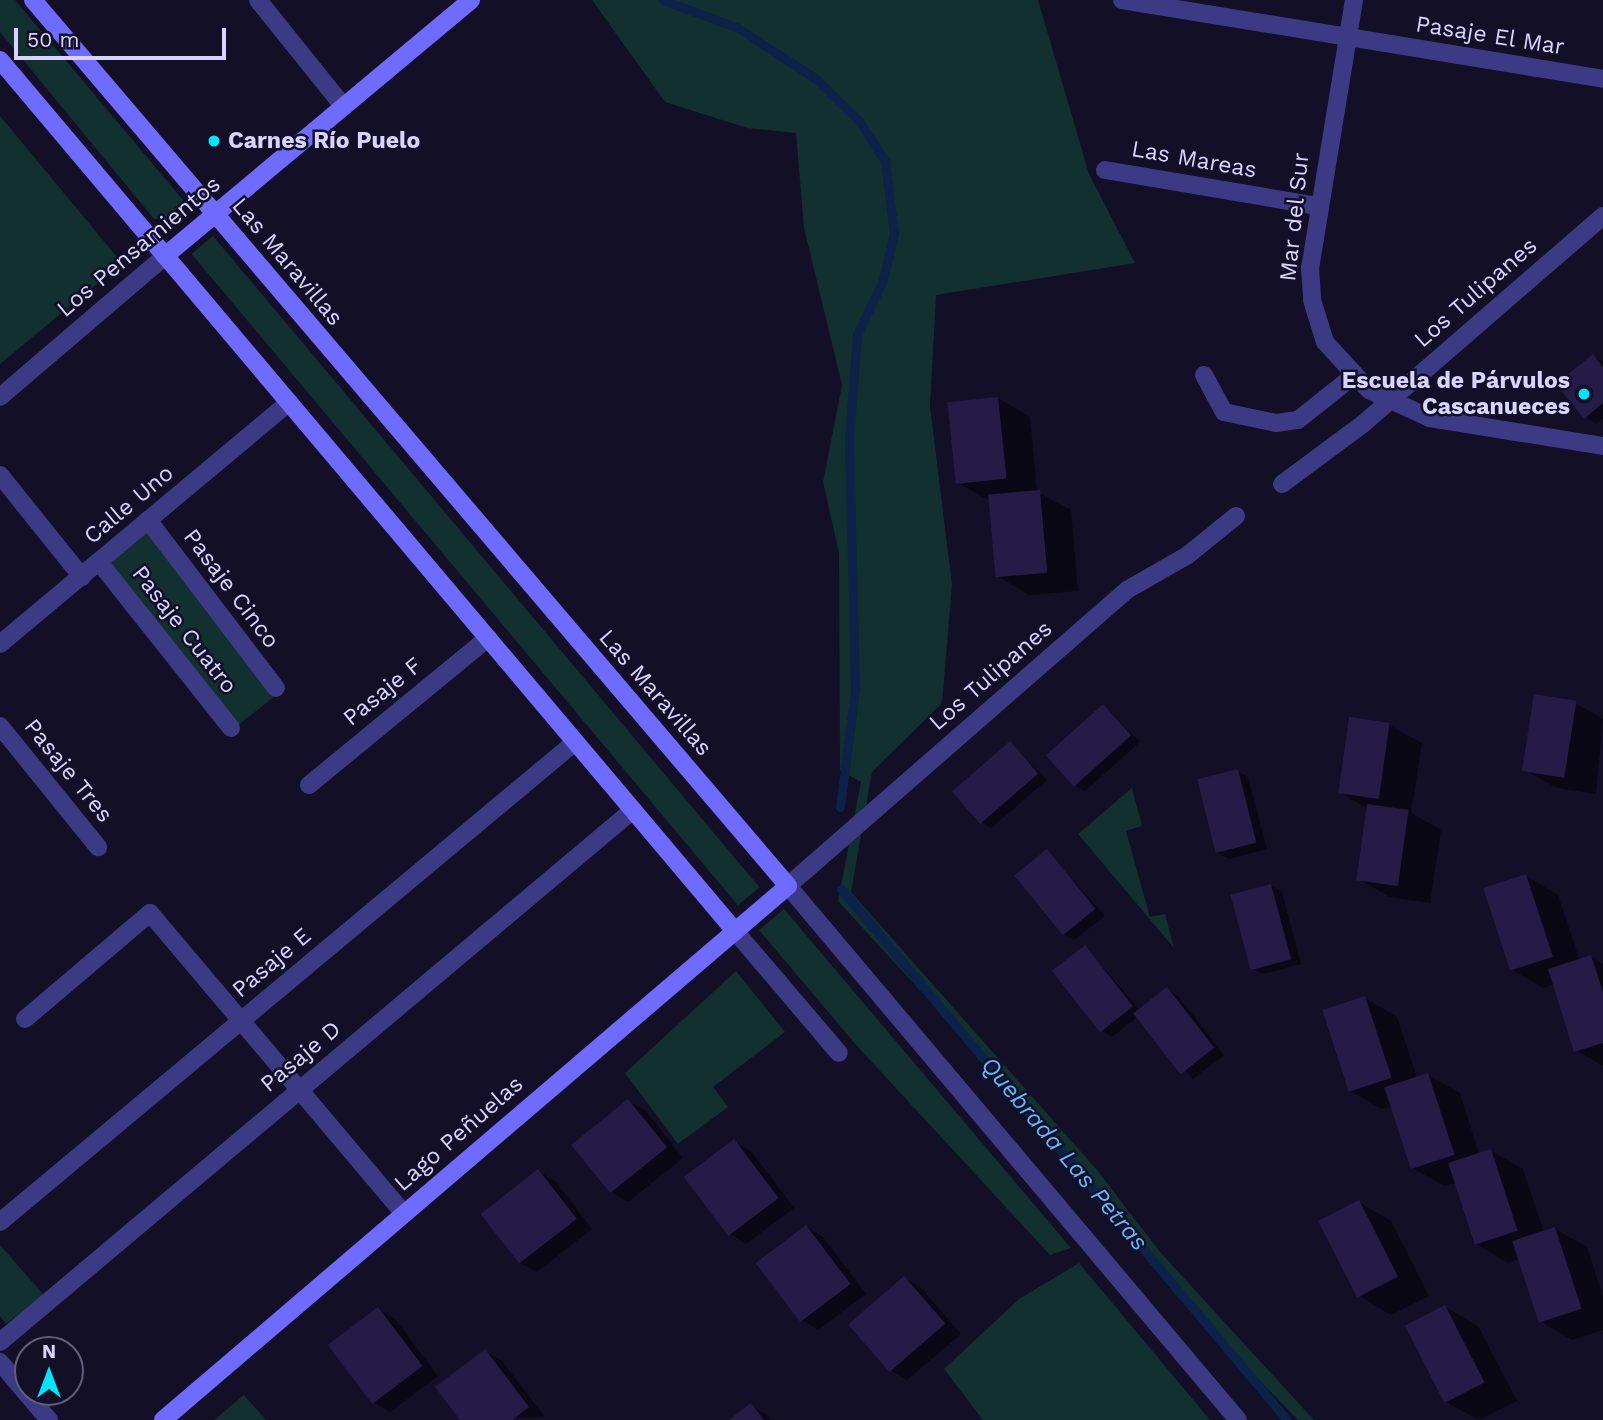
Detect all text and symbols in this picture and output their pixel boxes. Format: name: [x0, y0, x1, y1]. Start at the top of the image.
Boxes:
street label: Pasaje El Mar: [1413, 11, 1567, 61]
scale bar: [18, 14, 229, 58]
text: 50 m: [27, 27, 79, 52]
place label: Carnes Río Puelo: [228, 127, 420, 155]
marker: Carnes Río Puelo: [206, 133, 222, 149]
street label: Las Mareas: [1129, 135, 1259, 185]
street label: Mar del Sur: [1274, 151, 1316, 283]
street label: Los Pensamientos: [52, 171, 226, 323]
street label: Las Maravillas: [226, 193, 348, 331]
street label: Los Tulipanes: [1409, 232, 1543, 354]
place label: Escuela de Párvulos Cascanueces: [1342, 367, 1570, 421]
marker: Escuela de Párvulos Cascanueces: [1576, 386, 1592, 402]
street label: Calle Uno: [79, 460, 179, 550]
street label: Pasaje Cinco: [177, 524, 285, 654]
street label: Pasaje Cuatro: [126, 561, 242, 699]
street label: Los Tulipanes: [924, 615, 1058, 737]
street label: Las Maravillas: [593, 624, 717, 762]
street label: Pasaje F: [338, 652, 428, 732]
street label: Pasaje Tres: [18, 713, 118, 829]
street label: Pasaje E: [227, 922, 317, 1004]
street label: Pasaje D: [255, 1016, 347, 1098]
water label: Quebrada Las Petras: [975, 1051, 1153, 1257]
street label: Lago Peñuelas: [389, 1071, 529, 1197]
north arrow: [14, 1336, 84, 1406]
text: N: [42, 1340, 56, 1363]

